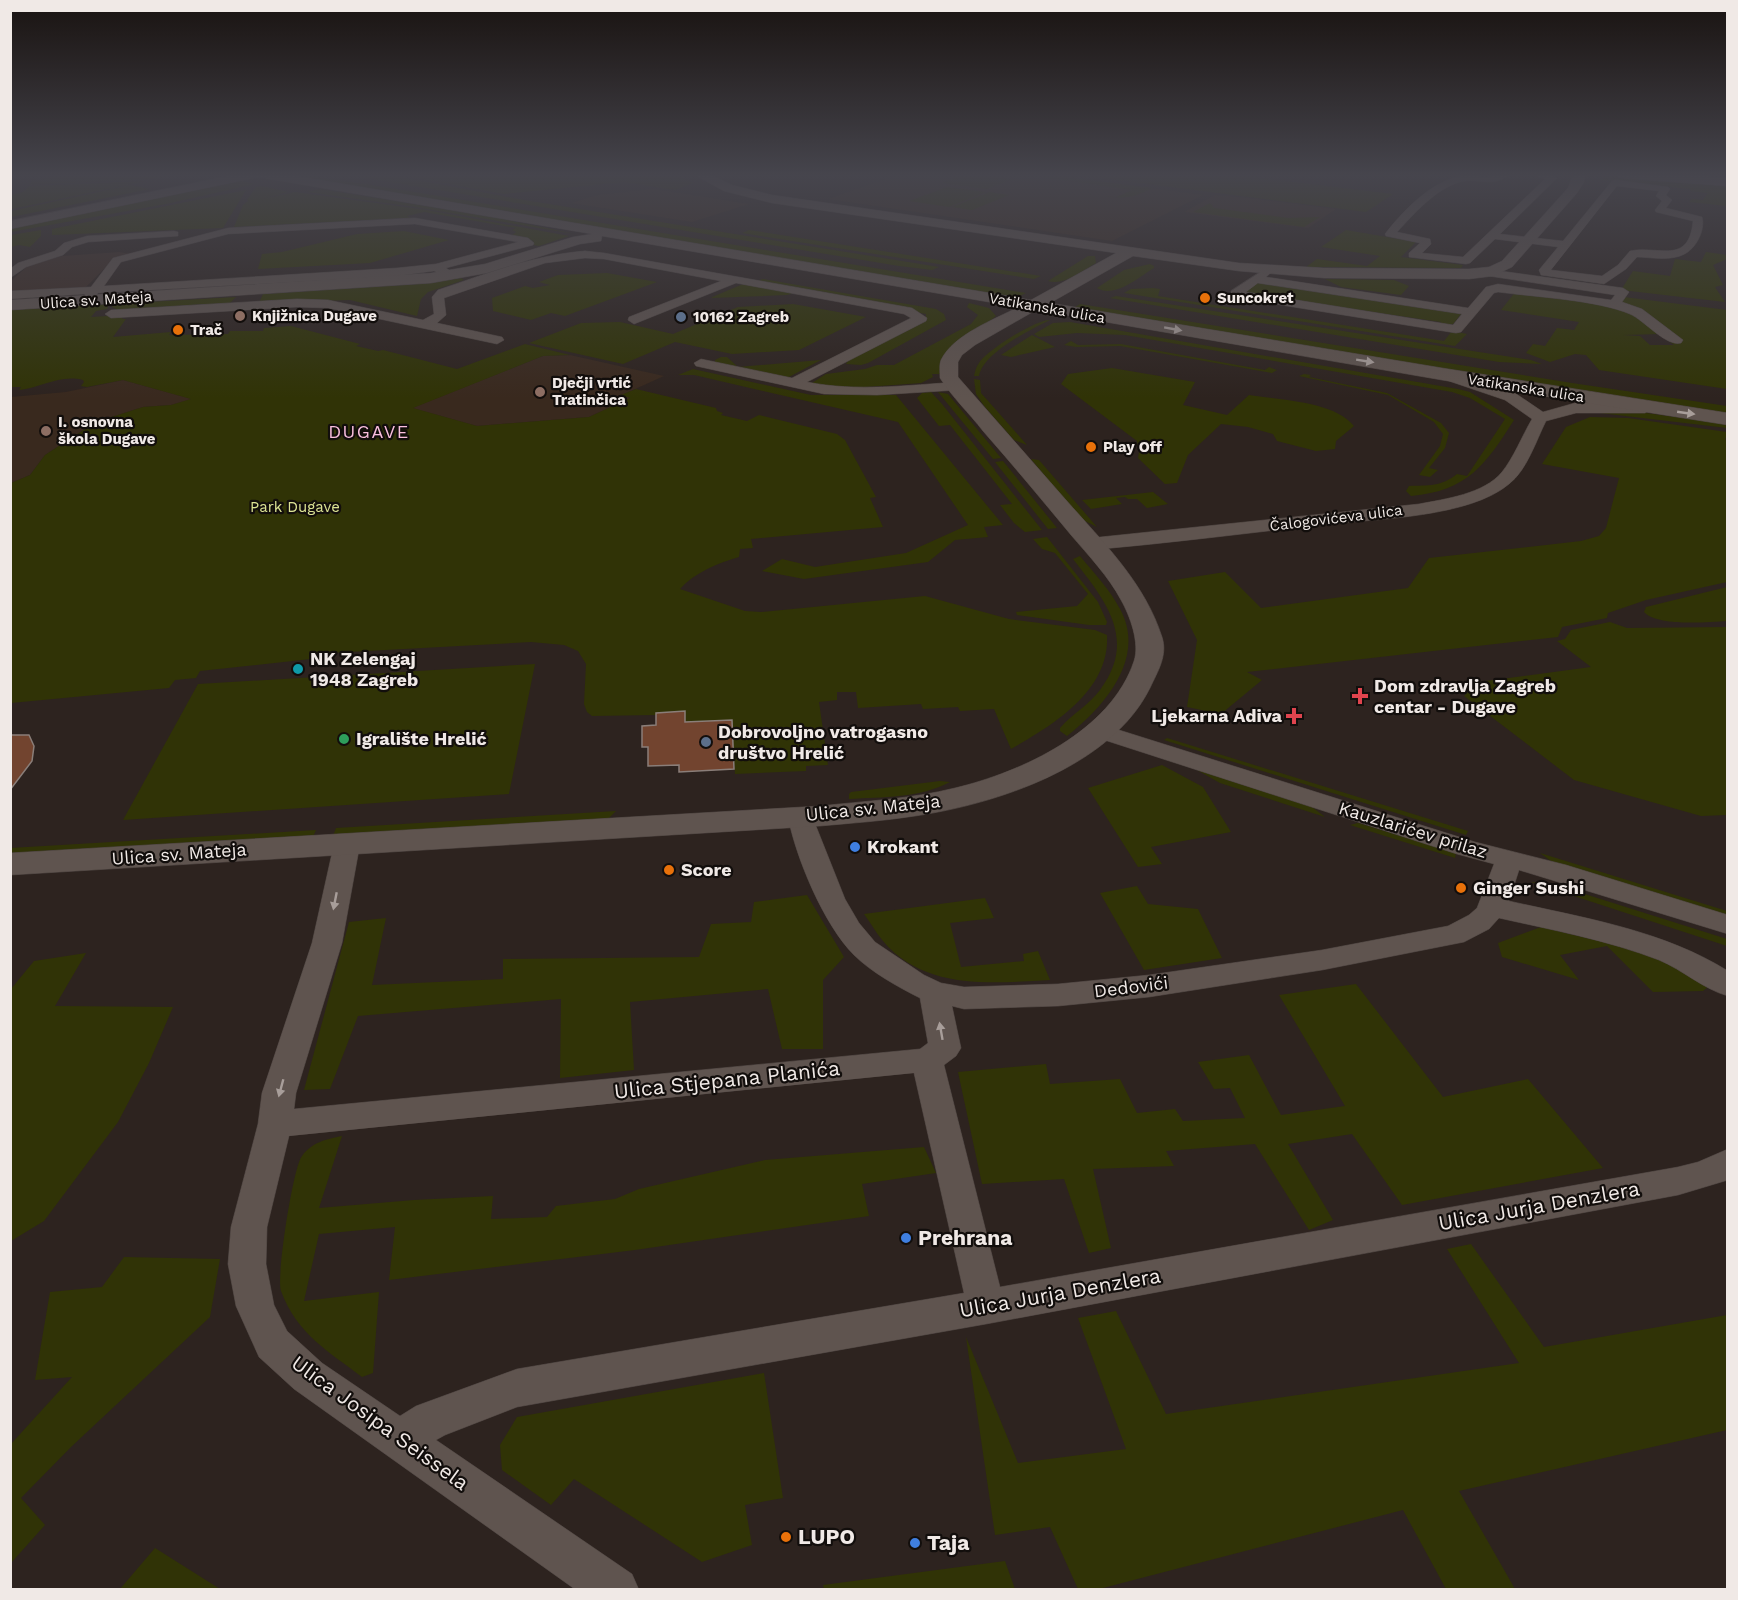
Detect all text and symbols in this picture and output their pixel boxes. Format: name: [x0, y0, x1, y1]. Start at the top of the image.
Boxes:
street label: Ulica sv. Mateja: [39, 287, 153, 313]
street label: Vatikanska ulica: [987, 289, 1107, 327]
place label: Suncokret: [1217, 289, 1294, 307]
marker: Suncokret: [1198, 291, 1212, 305]
place label: Knjižnica Dugave: [252, 307, 377, 325]
place label: 10162 Zagreb: [693, 308, 789, 326]
marker: Knjižnica Dugave: [233, 309, 247, 323]
marker: 10162 Zagreb: [674, 310, 688, 324]
place label: Trač: [190, 321, 223, 339]
marker: Trač: [171, 323, 185, 337]
one-way arrow: [1163, 325, 1182, 334]
one-way arrow: [1355, 357, 1374, 366]
street label: Vatikanska ulica: [1466, 370, 1586, 406]
place label: Dječji vrtić Tratinčica: [552, 374, 632, 409]
marker: Dječji vrtić Tratinčica: [533, 385, 547, 399]
one-way arrow: [1677, 409, 1696, 418]
place label: I. osnovna škola Dugave: [58, 413, 156, 448]
district label: DUGAVE: [328, 421, 410, 442]
marker: I. osnovna škola Dugave: [39, 424, 53, 438]
place label: Play Off: [1103, 438, 1163, 456]
marker: Play Off: [1084, 440, 1098, 454]
park label: Park Dugave: [250, 498, 340, 516]
street label: Čalogovićeva ulica: [1268, 500, 1404, 535]
place label: NK Zelengaj 1948 Zagreb: [310, 648, 418, 690]
marker: NK Zelengaj 1948 Zagreb: [291, 662, 305, 676]
place label: Dom zdravlja Zagreb centar - Dugave: [1374, 675, 1556, 717]
marker: Dom zdravlja Zagreb centar - Dugave: [1351, 687, 1369, 705]
place label: Ljekarna Adiva: [1151, 705, 1283, 726]
marker: Ljekarna Adiva: [1287, 709, 1301, 723]
place label: Dobrovoljno vatrogasno društvo Hrelić: [718, 721, 928, 763]
place label: Igralište Hrelić: [356, 728, 487, 749]
marker: Igralište Hrelić: [337, 732, 351, 746]
marker: Dobrovoljno vatrogasno društvo Hrelić: [699, 735, 713, 749]
street label: Ulica sv. Mateja: [805, 790, 941, 825]
street label: Kauzlarićev prilaz: [1336, 797, 1490, 862]
place label: Krokant: [867, 836, 939, 857]
street label: Ulica sv. Mateja: [111, 838, 247, 869]
marker: Krokant: [848, 840, 862, 854]
place label: Score: [681, 859, 732, 880]
marker: Score: [662, 863, 676, 877]
place label: Ginger Sushi: [1473, 877, 1584, 898]
marker: Ginger Sushi: [1454, 881, 1468, 895]
one-way arrow: [330, 892, 339, 911]
street label: Dedovići: [1093, 972, 1169, 1001]
one-way arrow: [937, 1021, 946, 1040]
street label: Ulica Stjepana Planića: [613, 1055, 841, 1104]
one-way arrow: [276, 1079, 285, 1097]
street label: Ulica Jurja Denzlera: [1436, 1175, 1642, 1236]
place label: Prehrana: [918, 1225, 1013, 1250]
marker: Prehrana: [899, 1231, 913, 1245]
street label: Ulica Jurja Denzlera: [957, 1262, 1163, 1323]
street label: Ulica Josipa Seissela: [287, 1350, 474, 1495]
place label: LUPO: [798, 1524, 855, 1549]
marker: LUPO: [779, 1530, 793, 1544]
place label: Taja: [927, 1530, 970, 1555]
marker: Taja: [908, 1536, 922, 1550]

